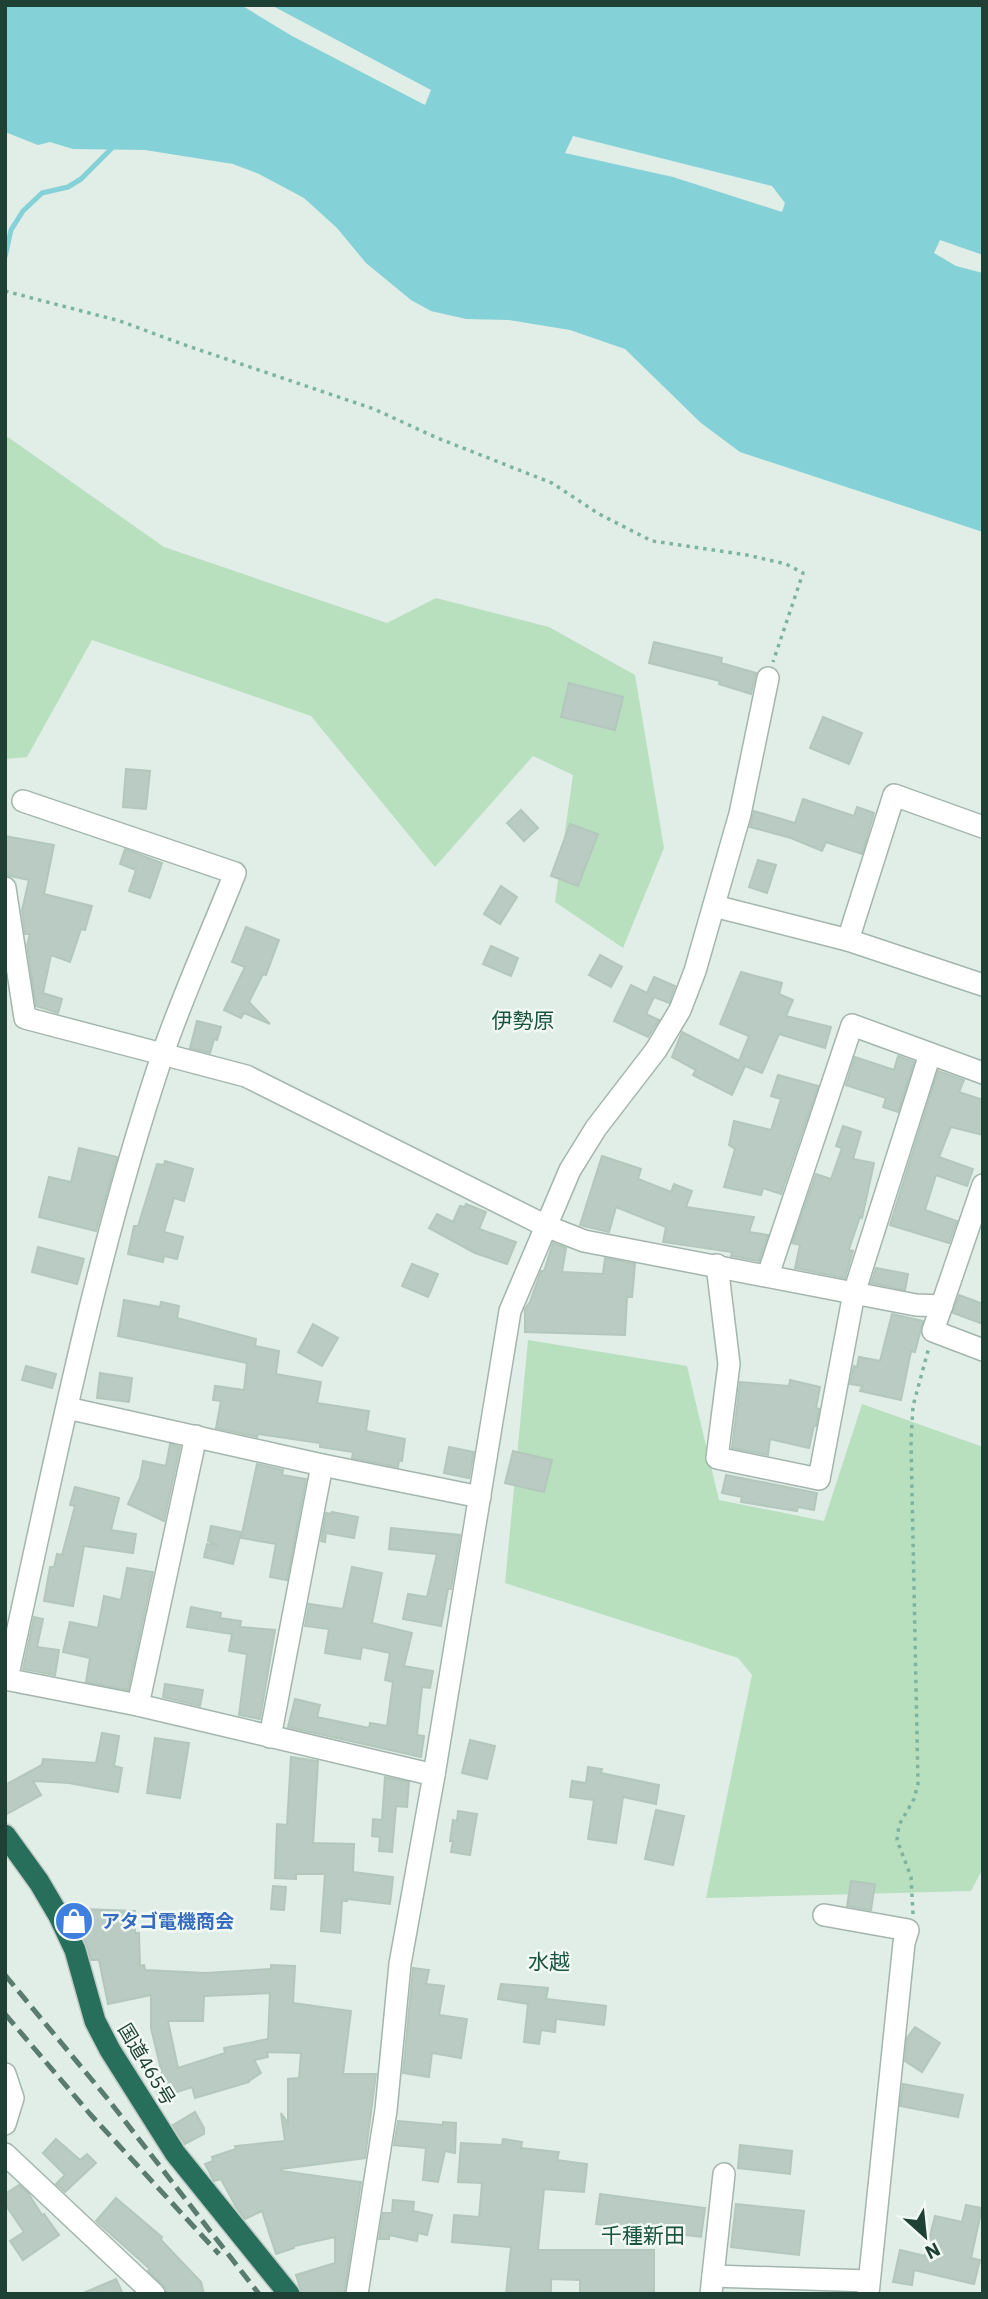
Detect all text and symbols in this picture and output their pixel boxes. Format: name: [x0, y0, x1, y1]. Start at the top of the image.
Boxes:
district label: 伊勢原: [492, 1006, 555, 1034]
shop icon: アタゴ電機商会: [53, 1900, 95, 1942]
place label: アタゴ電機商会: [101, 1909, 234, 1933]
district label: 水越: [528, 1947, 570, 1975]
street label: 国道465号: [113, 2019, 181, 2109]
north arrow: [890, 2201, 960, 2271]
district label: 千種新田: [601, 2221, 685, 2249]
text: N: [921, 2237, 944, 2265]

